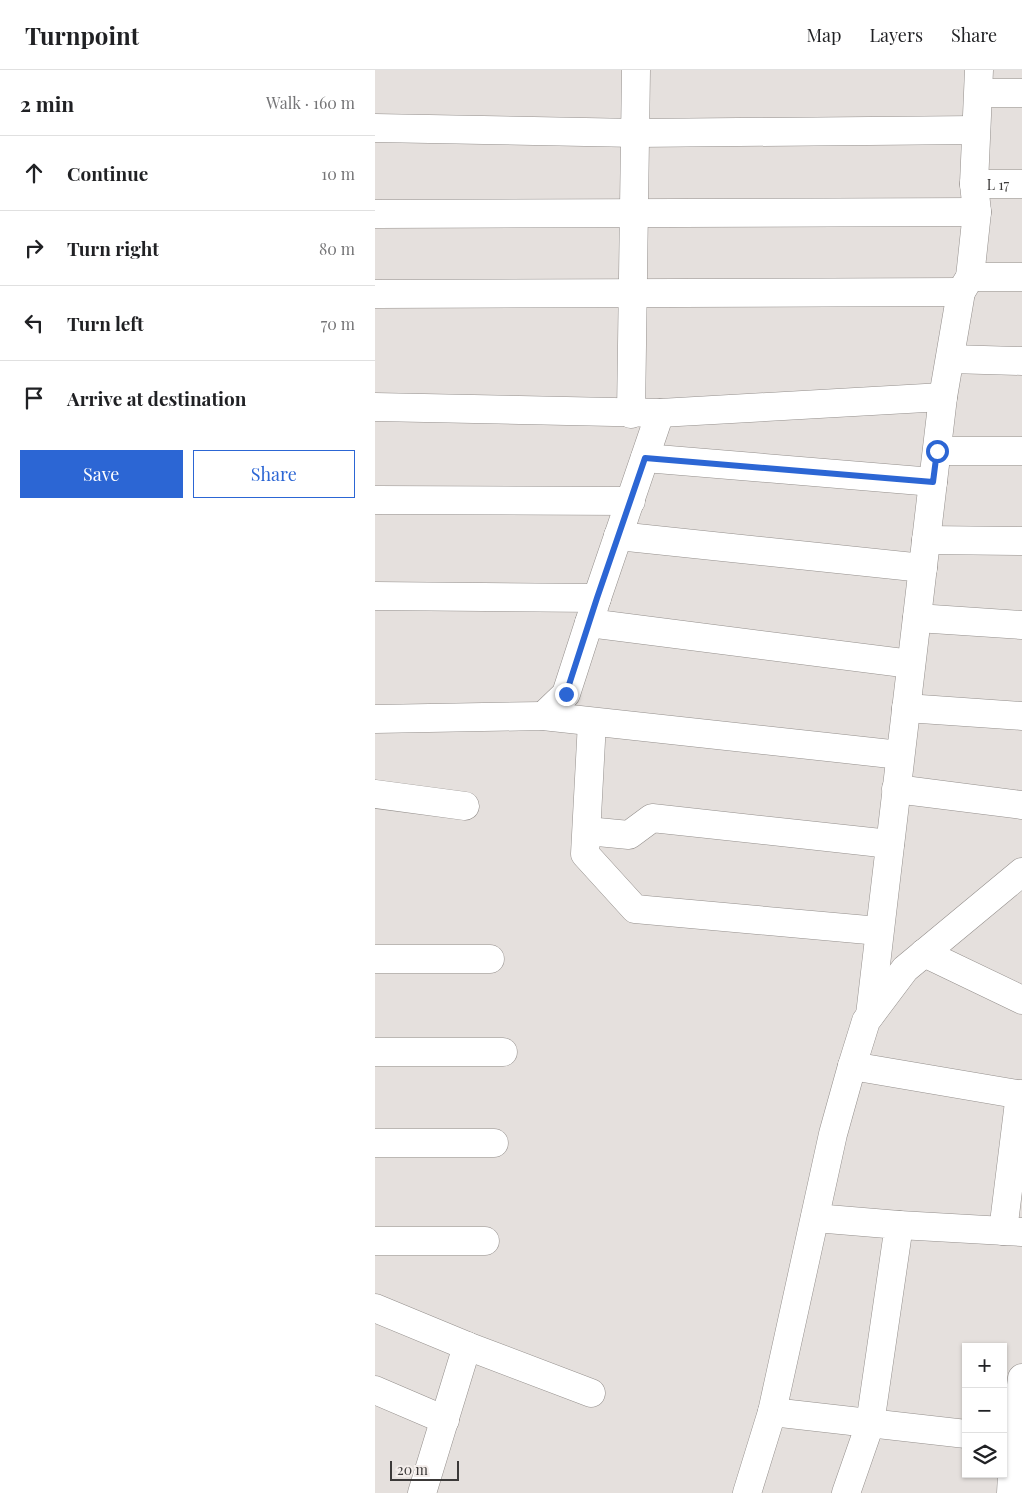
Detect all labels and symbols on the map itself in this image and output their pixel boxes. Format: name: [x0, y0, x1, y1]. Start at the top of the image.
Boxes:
street label: L 17: [987, 175, 1010, 194]
route start: [926, 440, 949, 463]
route end: [555, 683, 578, 706]
scale bar: [390, 1458, 459, 1481]

